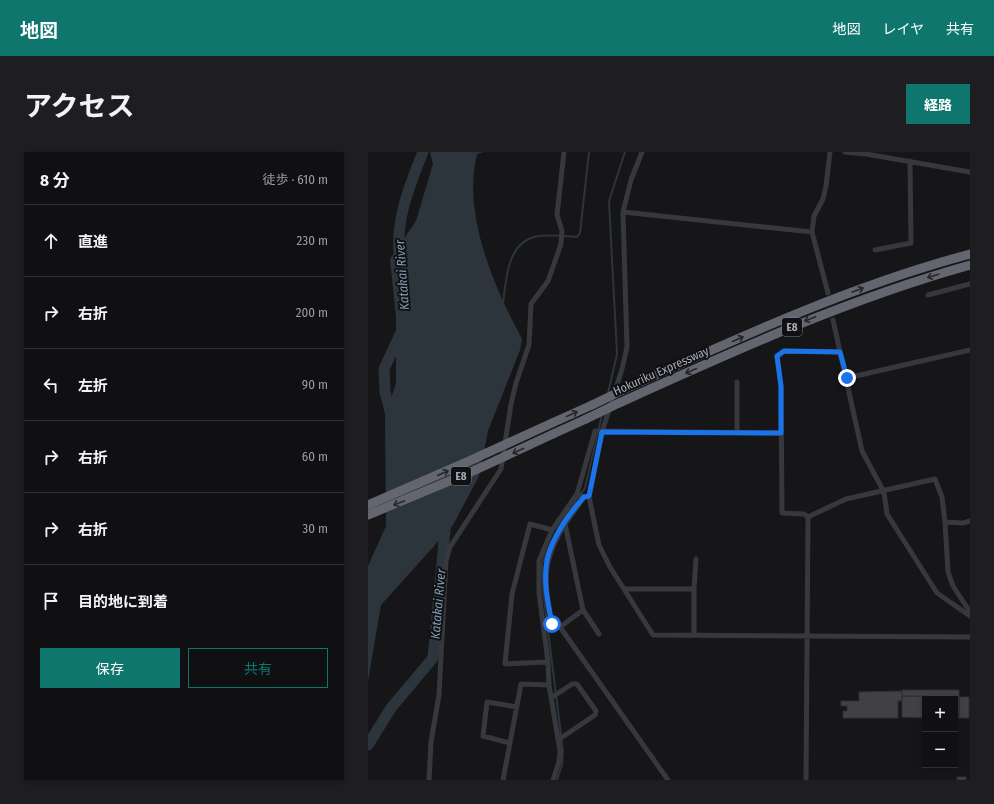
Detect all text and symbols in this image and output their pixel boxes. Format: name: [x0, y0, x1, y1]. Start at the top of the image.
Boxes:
text: 地図: [20, 19, 58, 42]
text: 地図: [832, 21, 860, 38]
text: レイヤ: [882, 21, 924, 38]
text: 共有: [946, 21, 974, 38]
button: 経路: [906, 84, 970, 124]
text: アクセス: [24, 90, 135, 123]
text: 8 分: [40, 170, 70, 191]
text: 徒歩 · 610 m: [262, 172, 328, 187]
icon: ahead: [40, 230, 62, 252]
text: 直進: [78, 233, 108, 251]
text: 230 m: [297, 233, 328, 248]
water label: Katakai River: [392, 239, 412, 311]
one-way arrow: [926, 273, 939, 280]
one-way arrow: [852, 286, 864, 294]
icon: right: [40, 302, 62, 324]
text: 右折: [78, 305, 108, 323]
text: 200 m: [296, 305, 328, 320]
one-way arrow: [805, 316, 817, 324]
road number: E8: [782, 318, 802, 336]
one-way arrow: [731, 335, 743, 342]
street label: Hokuriku Expressway: [611, 343, 711, 398]
one-way arrow: [685, 368, 697, 375]
route end: [838, 369, 856, 387]
icon: left: [40, 374, 62, 396]
text: 左折: [78, 377, 108, 395]
text: 90 m: [302, 377, 328, 392]
one-way arrow: [566, 410, 578, 417]
icon: right: [40, 446, 62, 468]
one-way arrow: [512, 447, 524, 455]
text: 右折: [78, 449, 108, 467]
text: 60 m: [302, 449, 328, 464]
road number: E8: [451, 467, 471, 485]
one-way arrow: [436, 469, 448, 476]
one-way arrow: [393, 500, 405, 507]
icon: right: [40, 518, 62, 540]
text: 右折: [78, 521, 108, 539]
text: 30 m: [302, 521, 328, 536]
water label: Katakai River: [427, 568, 449, 640]
icon: arrive: [40, 590, 62, 612]
text: 目的地に到着: [78, 593, 168, 611]
route start: [543, 615, 561, 633]
button: 保存: [40, 648, 180, 688]
button: 共有: [188, 648, 328, 688]
map controls: [922, 696, 958, 768]
button: +: [922, 696, 958, 732]
button: −: [922, 732, 958, 768]

